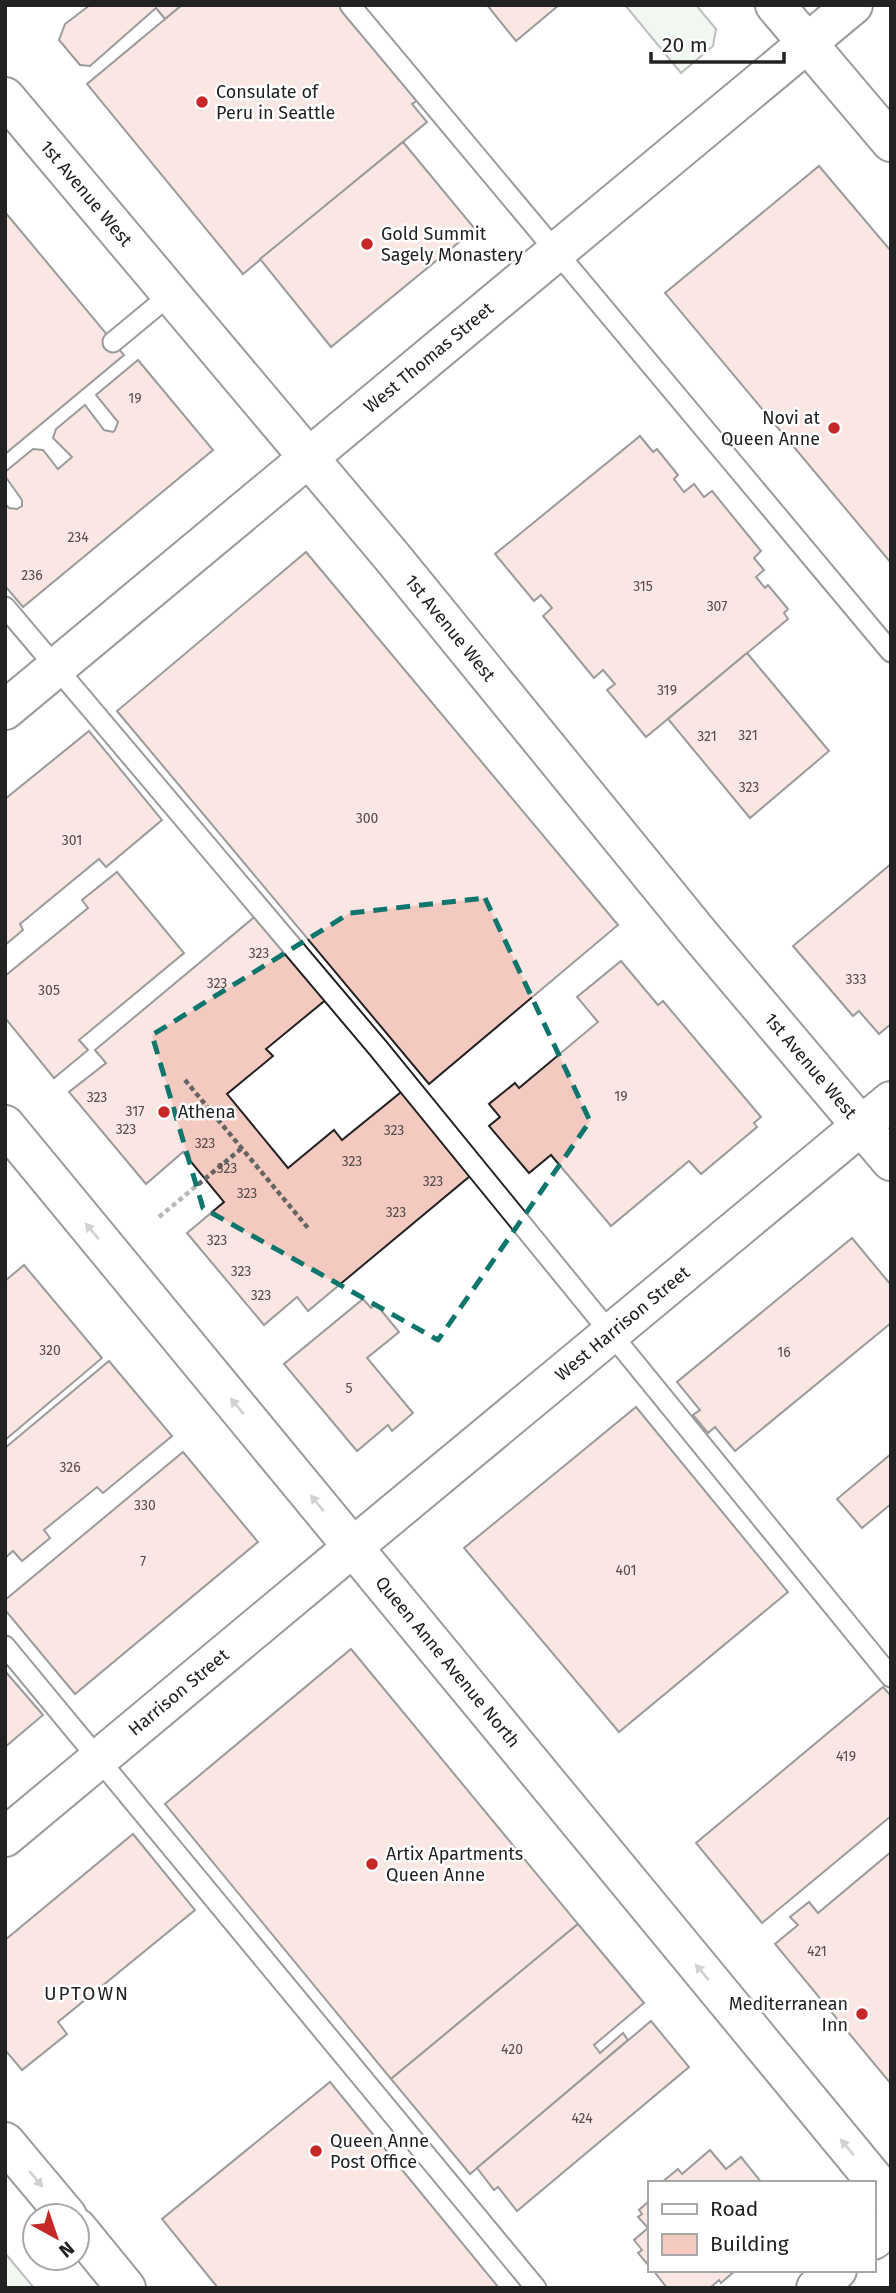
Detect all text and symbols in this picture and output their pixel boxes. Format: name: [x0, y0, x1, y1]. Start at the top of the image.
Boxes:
scale bar: [651, 21, 784, 65]
text: 20 m: [662, 32, 708, 58]
place label: Consulate of Peru in Seattle: [216, 81, 335, 124]
marker: Consulate of Peru in Seattle: [194, 94, 210, 110]
street label: 1st Avenue West: [35, 136, 137, 251]
place label: Gold Summit Sagely Monastery: [381, 223, 523, 266]
marker: Gold Summit Sagely Monastery: [359, 236, 375, 252]
street label: West Thomas Street: [359, 297, 498, 418]
house number: 19: [128, 390, 142, 407]
place label: Novi at Queen Anne: [721, 407, 820, 450]
marker: Novi at Queen Anne: [826, 420, 842, 436]
house number: 234: [67, 529, 89, 546]
house number: 236: [21, 567, 43, 584]
street label: 1st Avenue West: [400, 570, 500, 686]
house number: 315: [633, 578, 653, 595]
house number: 307: [707, 598, 727, 615]
house number: 319: [657, 682, 677, 699]
house number: 321: [738, 727, 758, 744]
house number: 321: [697, 728, 717, 745]
house number: 323: [739, 779, 759, 796]
house number: 300: [356, 810, 378, 827]
house number: 301: [62, 832, 82, 849]
house number: 323: [249, 945, 269, 962]
house number: 333: [846, 971, 866, 988]
house number: 323: [207, 975, 227, 992]
house number: 305: [38, 982, 60, 999]
street label: 1st Avenue West: [760, 1008, 862, 1124]
house number: 19: [614, 1088, 628, 1105]
house number: 323: [87, 1089, 107, 1106]
place label: Athena: [178, 1101, 236, 1123]
house number: 317: [126, 1103, 144, 1120]
marker: Athena: [156, 1104, 172, 1120]
house number: 323: [116, 1121, 136, 1138]
house number: 323: [384, 1122, 404, 1139]
house number: 323: [195, 1135, 215, 1152]
house number: 323: [342, 1153, 362, 1170]
house number: 323: [217, 1160, 237, 1177]
house number: 323: [423, 1173, 443, 1190]
house number: 323: [237, 1185, 257, 1202]
house number: 323: [386, 1204, 406, 1221]
one-way arrow: [85, 1222, 100, 1240]
house number: 323: [207, 1232, 227, 1249]
street label: West Harrison Street: [551, 1261, 695, 1386]
house number: 323: [231, 1263, 251, 1280]
house number: 323: [251, 1287, 271, 1304]
house number: 320: [39, 1342, 61, 1359]
house number: 16: [777, 1344, 791, 1361]
house number: 5: [345, 1380, 353, 1397]
one-way arrow: [230, 1398, 245, 1415]
house number: 326: [59, 1459, 81, 1476]
one-way arrow: [309, 1495, 324, 1513]
house number: 330: [134, 1497, 156, 1514]
house number: 7: [140, 1553, 146, 1570]
house number: 401: [616, 1562, 636, 1579]
street label: Queen Anne Avenue North: [371, 1572, 525, 1752]
street label: Harrison Street: [124, 1644, 234, 1741]
house number: 419: [836, 1748, 856, 1765]
place label: Artix Apartments Queen Anne: [386, 1843, 523, 1886]
marker: Artix Apartments Queen Anne: [364, 1856, 380, 1872]
house number: 421: [807, 1943, 827, 1960]
one-way arrow: [694, 1963, 710, 1981]
district label: UPTOWN: [44, 1982, 130, 2005]
place label: Mediterranean Inn: [729, 1993, 848, 2036]
marker: Mediterranean Inn: [854, 2006, 870, 2022]
house number: 420: [501, 2041, 523, 2058]
house number: 424: [571, 2110, 593, 2127]
place label: Queen Anne Post Office: [330, 2130, 429, 2173]
one-way arrow: [840, 2139, 855, 2156]
marker: Queen Anne Post Office: [308, 2143, 324, 2159]
one-way arrow: [28, 2171, 43, 2188]
legend: [648, 2181, 875, 2272]
text: Road: [710, 2196, 758, 2222]
north arrow: [21, 2202, 91, 2272]
text: Building: [710, 2231, 789, 2257]
text: N: [54, 2237, 79, 2263]

